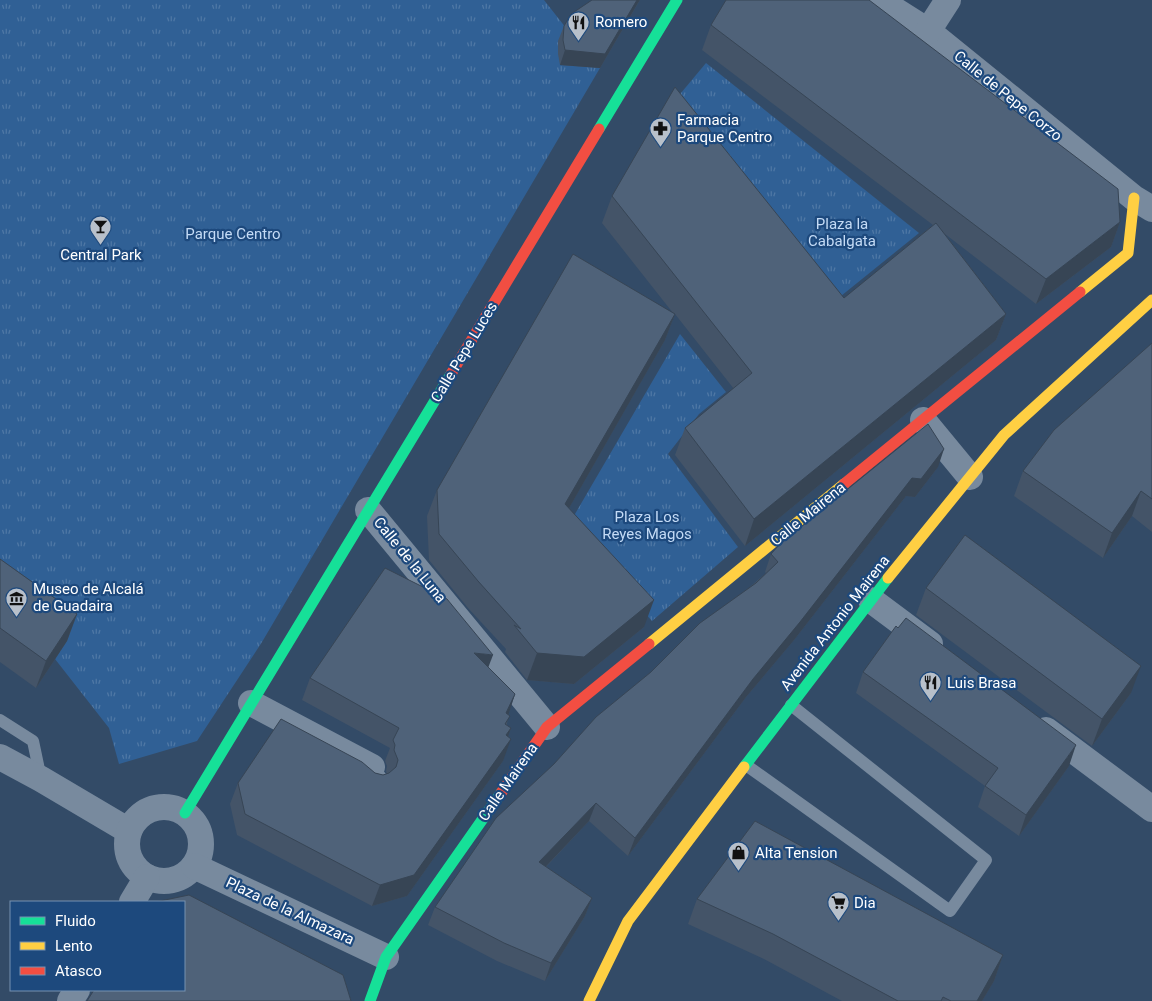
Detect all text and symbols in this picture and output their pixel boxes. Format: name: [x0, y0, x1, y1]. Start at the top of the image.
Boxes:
restaurant icon: Romero: [567, 10, 591, 41]
place label: Romero: [595, 13, 647, 31]
street label: Calle de Pepe Corzo: [950, 47, 1066, 145]
place label: Farmacia Parque Centro: [677, 111, 772, 146]
pharmacy icon: Farmacia Parque Centro: [649, 117, 673, 148]
bar icon: Central Park: [89, 214, 113, 245]
park label: Plaza la Cabalgata: [808, 215, 876, 250]
park label: Parque Centro: [185, 225, 281, 243]
place label: Central Park: [60, 246, 142, 264]
street label: Calle Pepe Luces: [427, 299, 501, 405]
street label: Calle Mairena: [767, 478, 849, 550]
park label: Plaza Los Reyes Magos: [602, 508, 692, 543]
street label: Calle de la Luna: [370, 514, 450, 606]
street label: Avenida Antonio Mairena: [777, 552, 893, 694]
place label: Museo de Alcalá de Guadaira: [33, 580, 144, 615]
museum icon: Museo de Alcalá de Guadaira: [5, 586, 29, 617]
restaurant icon: Luis Brasa: [919, 671, 943, 702]
place label: Luis Brasa: [947, 674, 1016, 692]
street label: Calle Mairena: [474, 740, 542, 824]
shop icon: Alta Tension: [727, 841, 751, 872]
place label: Alta Tension: [755, 844, 838, 862]
street label: Plaza de la Almazara: [223, 873, 357, 949]
supermarket icon: Dia: [826, 891, 850, 922]
place label: Dia: [854, 894, 876, 912]
legend: [10, 901, 185, 991]
text: Fluido: [55, 912, 96, 930]
text: Lento: [55, 937, 93, 955]
text: Atasco: [55, 962, 102, 980]

